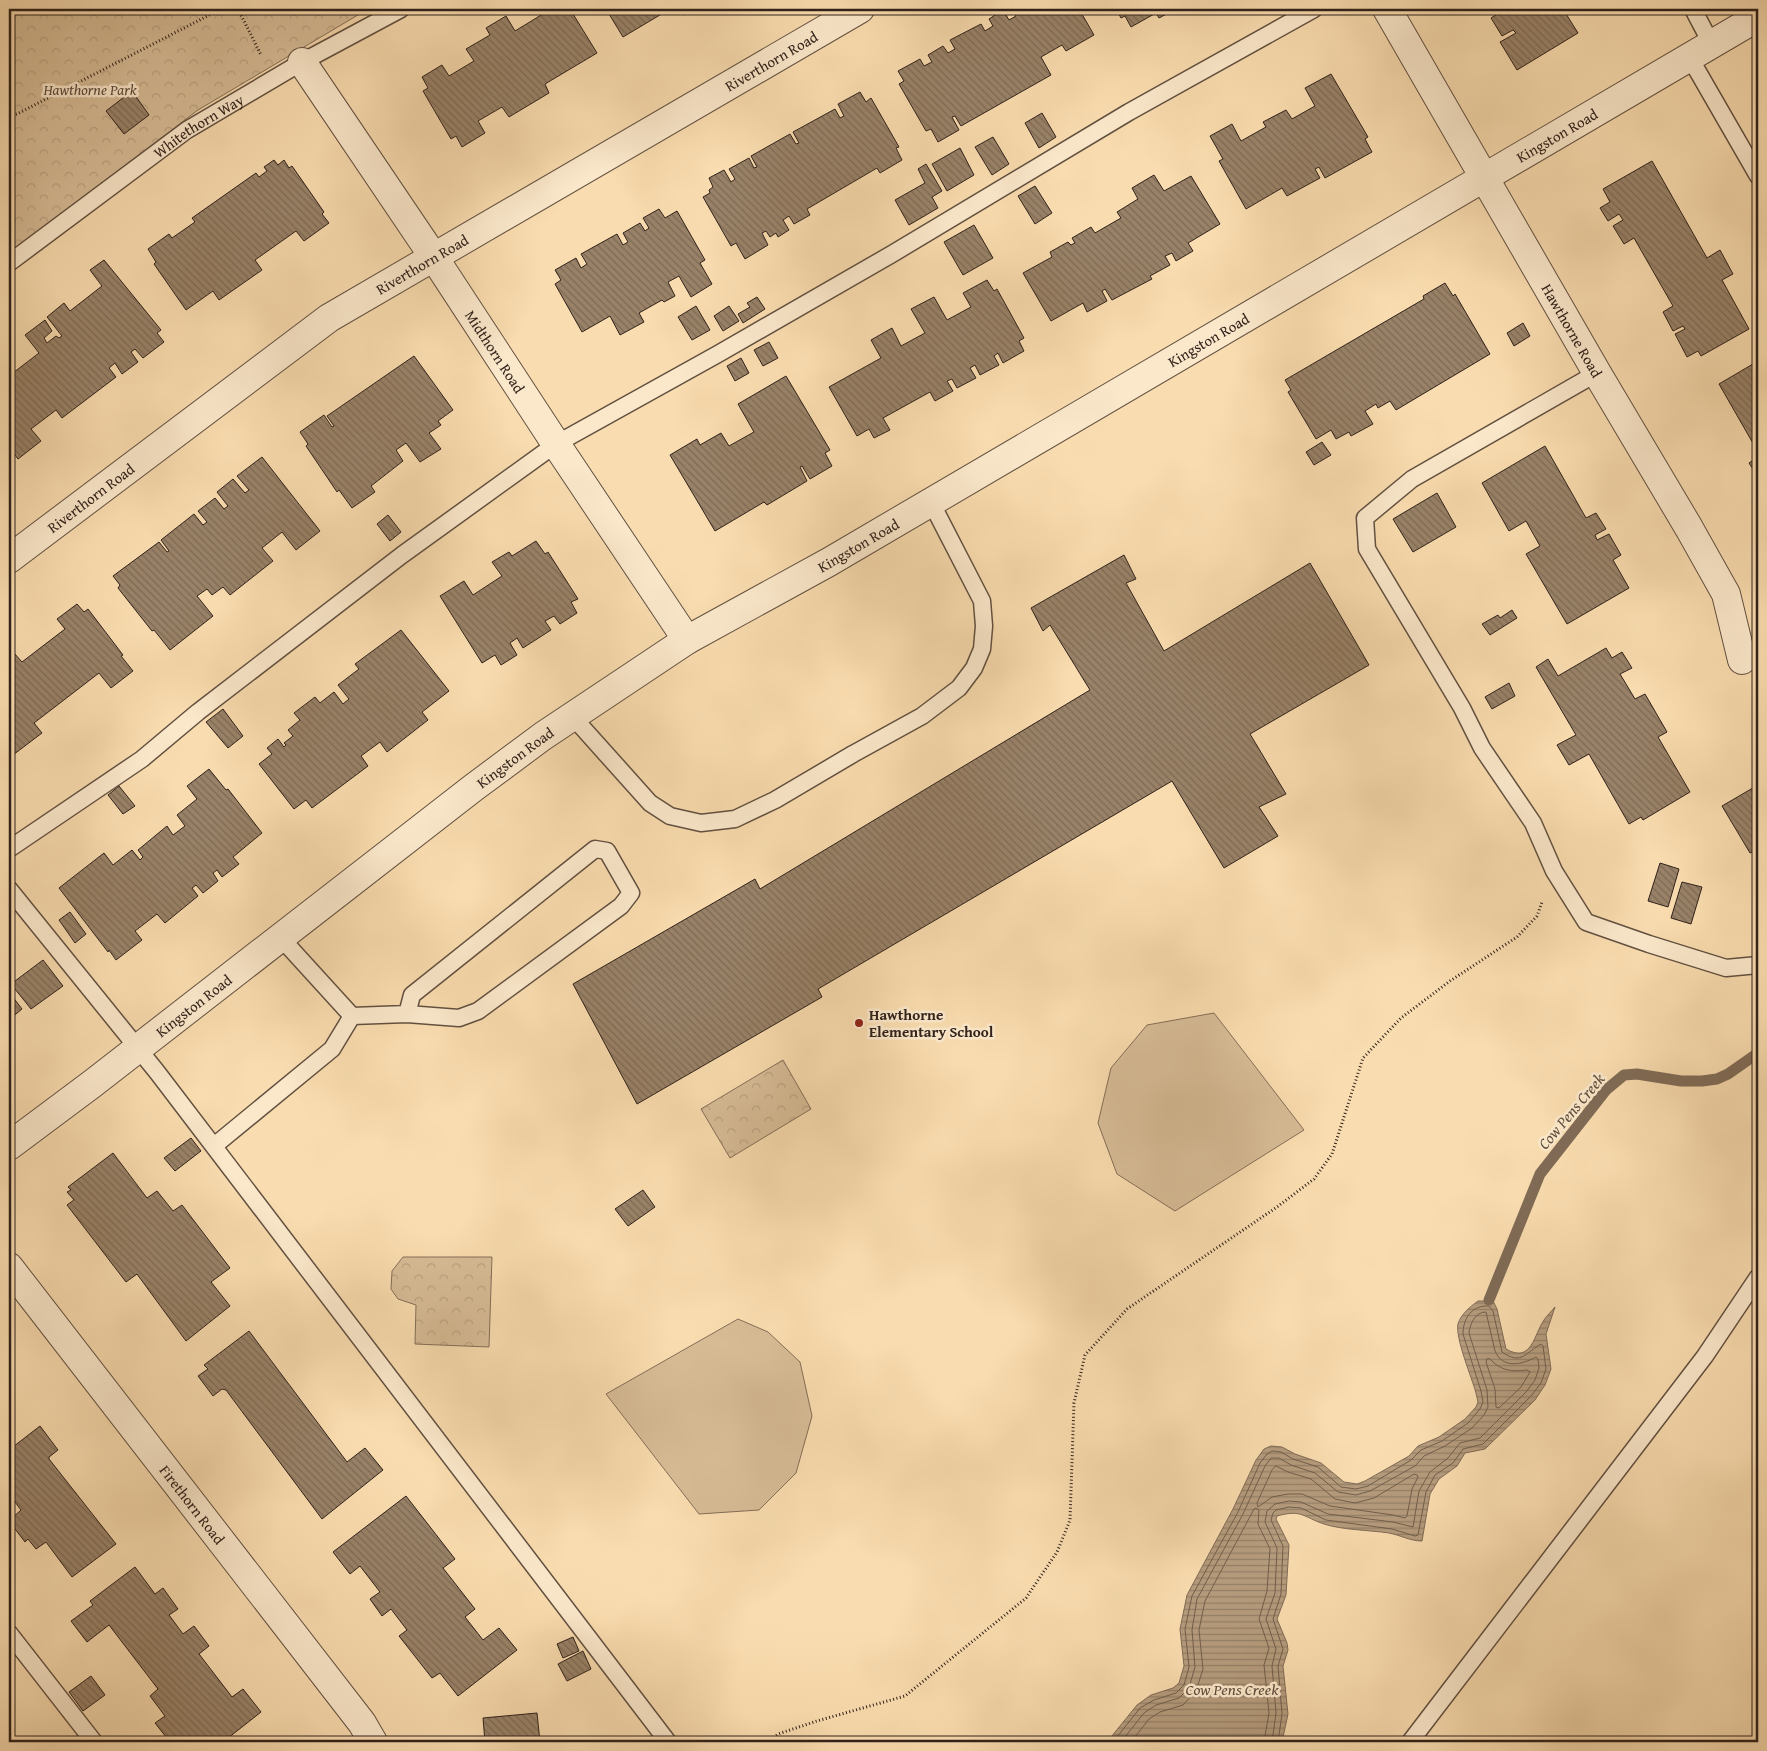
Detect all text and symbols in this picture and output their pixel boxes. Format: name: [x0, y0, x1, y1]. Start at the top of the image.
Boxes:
street label: Riverthorn Road: [721, 26, 821, 96]
park label: Hawthorne Park: [42, 79, 137, 100]
street label: Whitethorn Way: [149, 88, 248, 162]
street label: Kingston Road: [1512, 103, 1601, 167]
street label: Riverthorn Road: [372, 229, 472, 299]
street label: Hawthorne Road: [1537, 280, 1608, 381]
street label: Midthorn Road: [460, 306, 530, 397]
street label: Kingston Road: [1164, 307, 1253, 372]
street label: Riverthorn Road: [43, 458, 138, 537]
street label: Kingston Road: [814, 513, 903, 577]
street label: Kingston Road: [472, 722, 557, 793]
street label: Kingston Road: [151, 969, 236, 1041]
place label: Hawthorne Elementary School: [869, 1004, 994, 1042]
marker: Hawthorne Elementary School: [853, 1017, 865, 1029]
water label: Cow Pens Creek: [1532, 1067, 1611, 1154]
street label: Firethorn Road: [155, 1460, 230, 1548]
water label: Cow Pens Creek: [1185, 1677, 1279, 1701]

